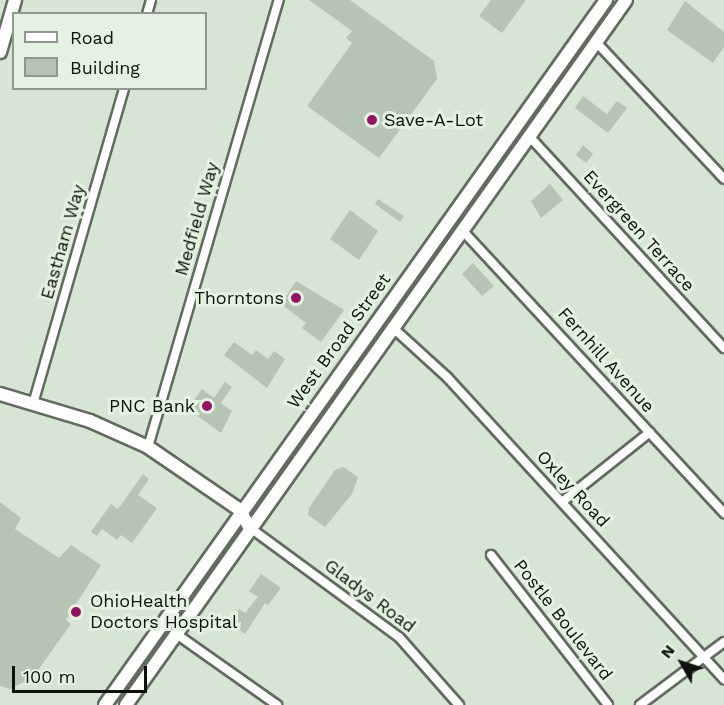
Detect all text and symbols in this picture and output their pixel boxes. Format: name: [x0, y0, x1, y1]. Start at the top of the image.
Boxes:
legend: [12, 12, 207, 90]
text: Road: [70, 27, 114, 48]
text: Building: [70, 57, 140, 78]
place label: Save-A-Lot: [384, 109, 483, 131]
marker: Save-A-Lot: [365, 113, 379, 127]
street label: Medfield Way: [170, 159, 224, 279]
street label: Evergreen Terrace: [579, 166, 699, 296]
street label: Eastham Way: [36, 182, 90, 302]
street label: West Broad Street: [283, 269, 395, 413]
place label: Thorntons: [194, 287, 284, 309]
marker: Thorntons: [289, 291, 303, 305]
street label: Fernhill Avenue: [553, 302, 659, 418]
place label: PNC Bank: [109, 395, 195, 417]
marker: PNC Bank: [200, 399, 214, 413]
street label: Oxley Road: [532, 446, 614, 532]
street label: Gladys Road: [320, 555, 420, 637]
street label: Postle Boulevard: [509, 555, 617, 685]
place label: OhioHealth Doctors Hospital: [90, 591, 237, 634]
marker: OhioHealth Doctors Hospital: [67, 603, 85, 621]
north arrow: [652, 633, 712, 693]
text: N: [657, 641, 679, 662]
scale bar: [15, 654, 150, 692]
text: 100 m: [23, 666, 76, 687]

